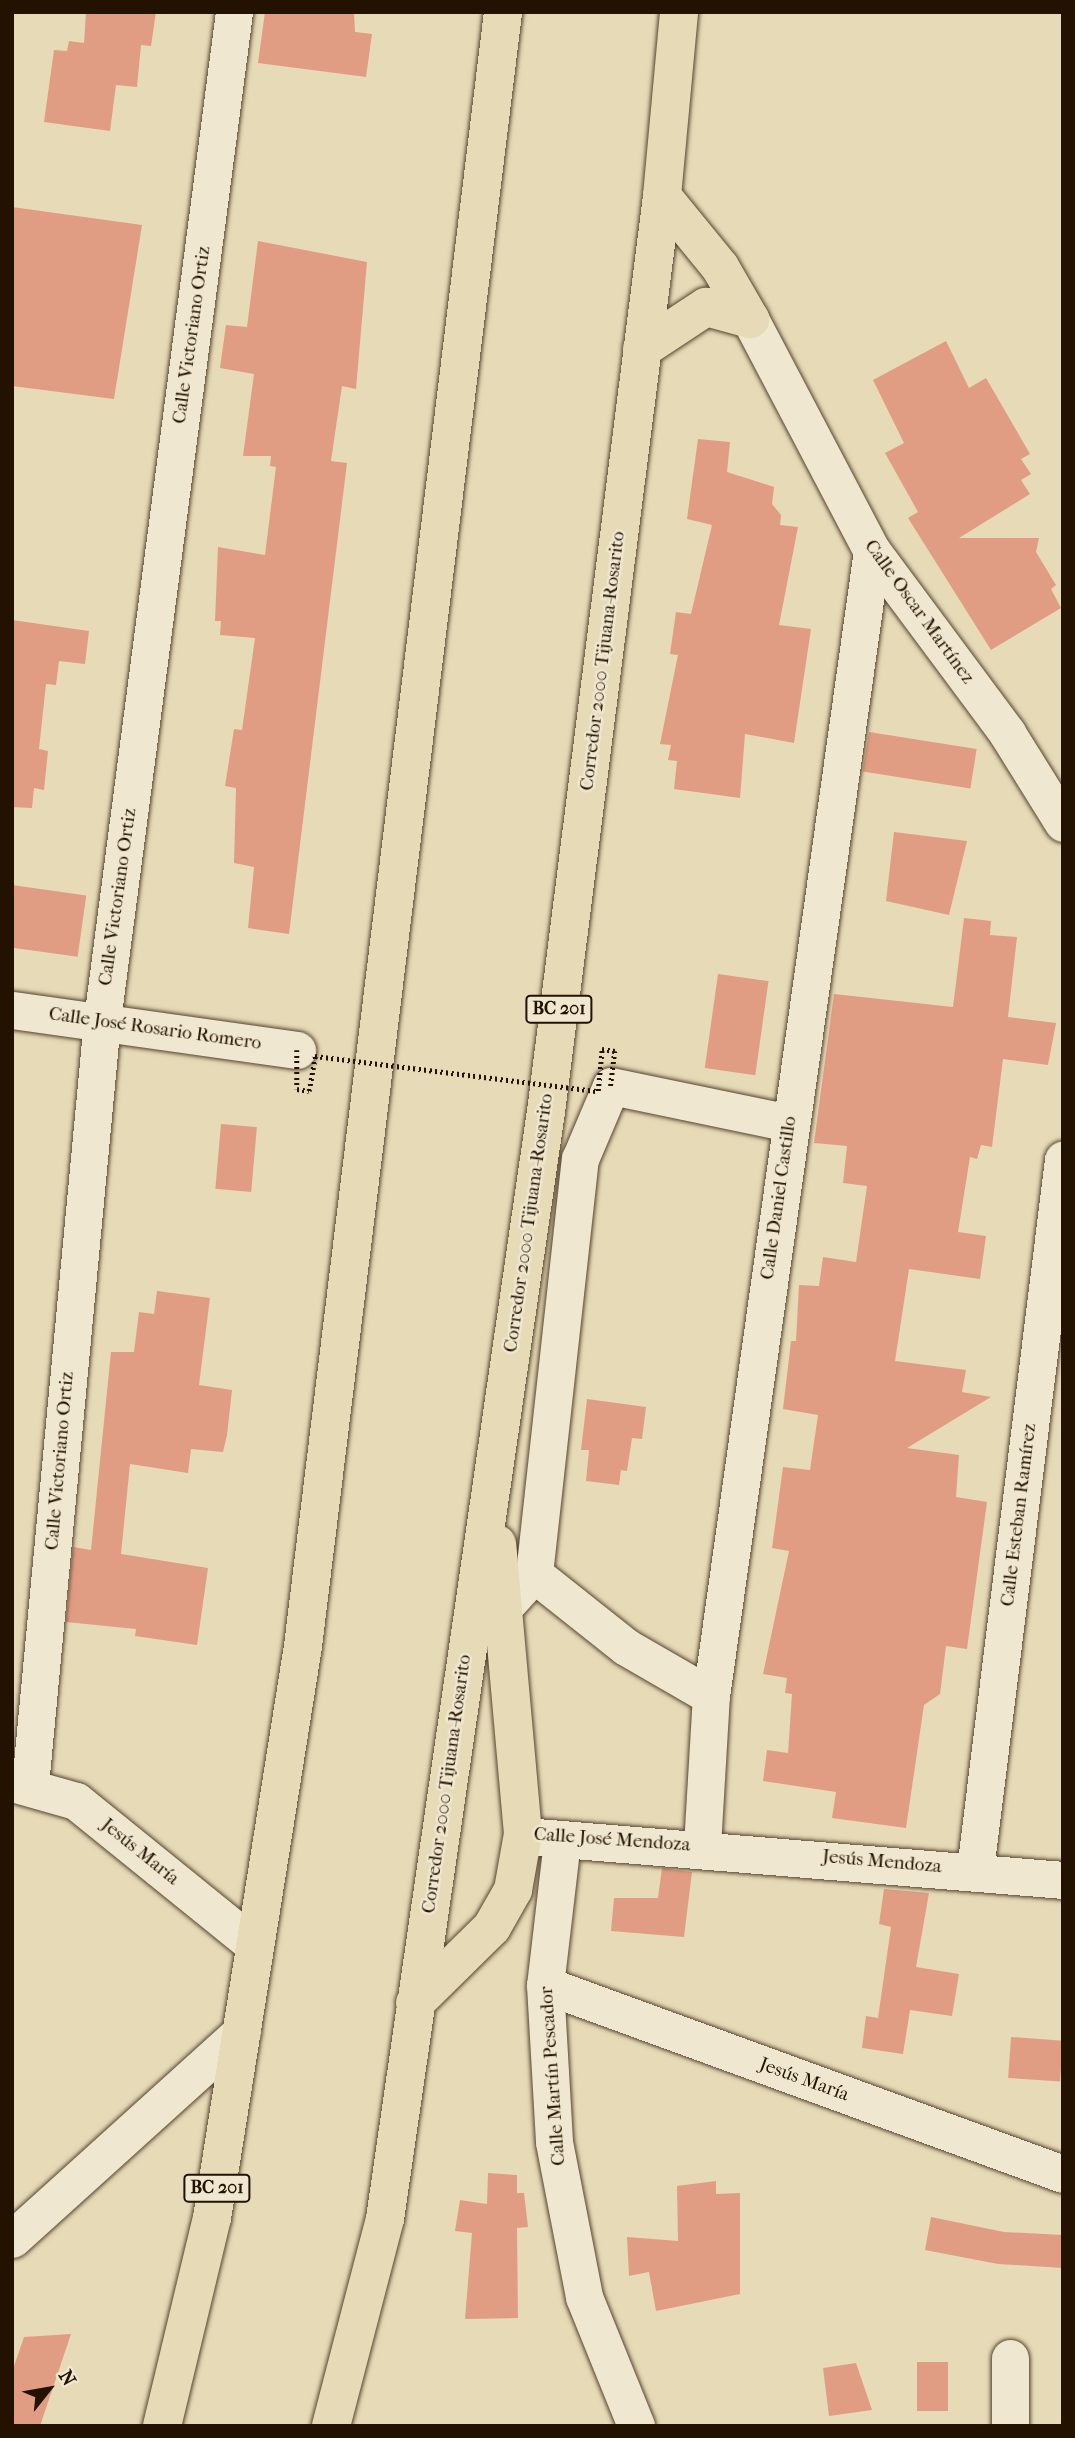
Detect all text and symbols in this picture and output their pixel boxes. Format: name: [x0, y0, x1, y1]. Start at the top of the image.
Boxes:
street label: Calle Victoriano Ortiz: [168, 245, 216, 425]
street label: Corredor 2000 Tijuana-Rosarito: [576, 530, 630, 792]
street label: Calle Oscar Martínez: [859, 536, 979, 688]
street label: Calle Victoriano Ortiz: [94, 807, 142, 987]
road number: BC 201: [524, 994, 594, 1024]
street label: Calle José Rosario Romero: [47, 1003, 263, 1055]
street label: Corredor 2000 Tijuana-Rosarito: [500, 1092, 558, 1354]
street label: Calle Daniel Castillo: [756, 1115, 802, 1281]
street label: Calle Victoriano Ortiz: [41, 1371, 79, 1551]
street label: Calle Esteban Ramírez: [996, 1422, 1042, 1608]
street label: Corredor 2000 Tijuana-Rosarito: [418, 1653, 476, 1915]
street label: Jesús María: [96, 1814, 184, 1890]
street label: Calle José Mendoza: [533, 1823, 691, 1857]
street label: Jesús Mendoza: [821, 1845, 943, 1879]
street label: Calle Martín Pescador: [535, 1986, 571, 2166]
street label: Jesús María: [756, 2053, 852, 2107]
road number: BC 201: [182, 2174, 252, 2202]
north arrow: [14, 2354, 84, 2424]
text: N: [54, 2366, 80, 2390]

